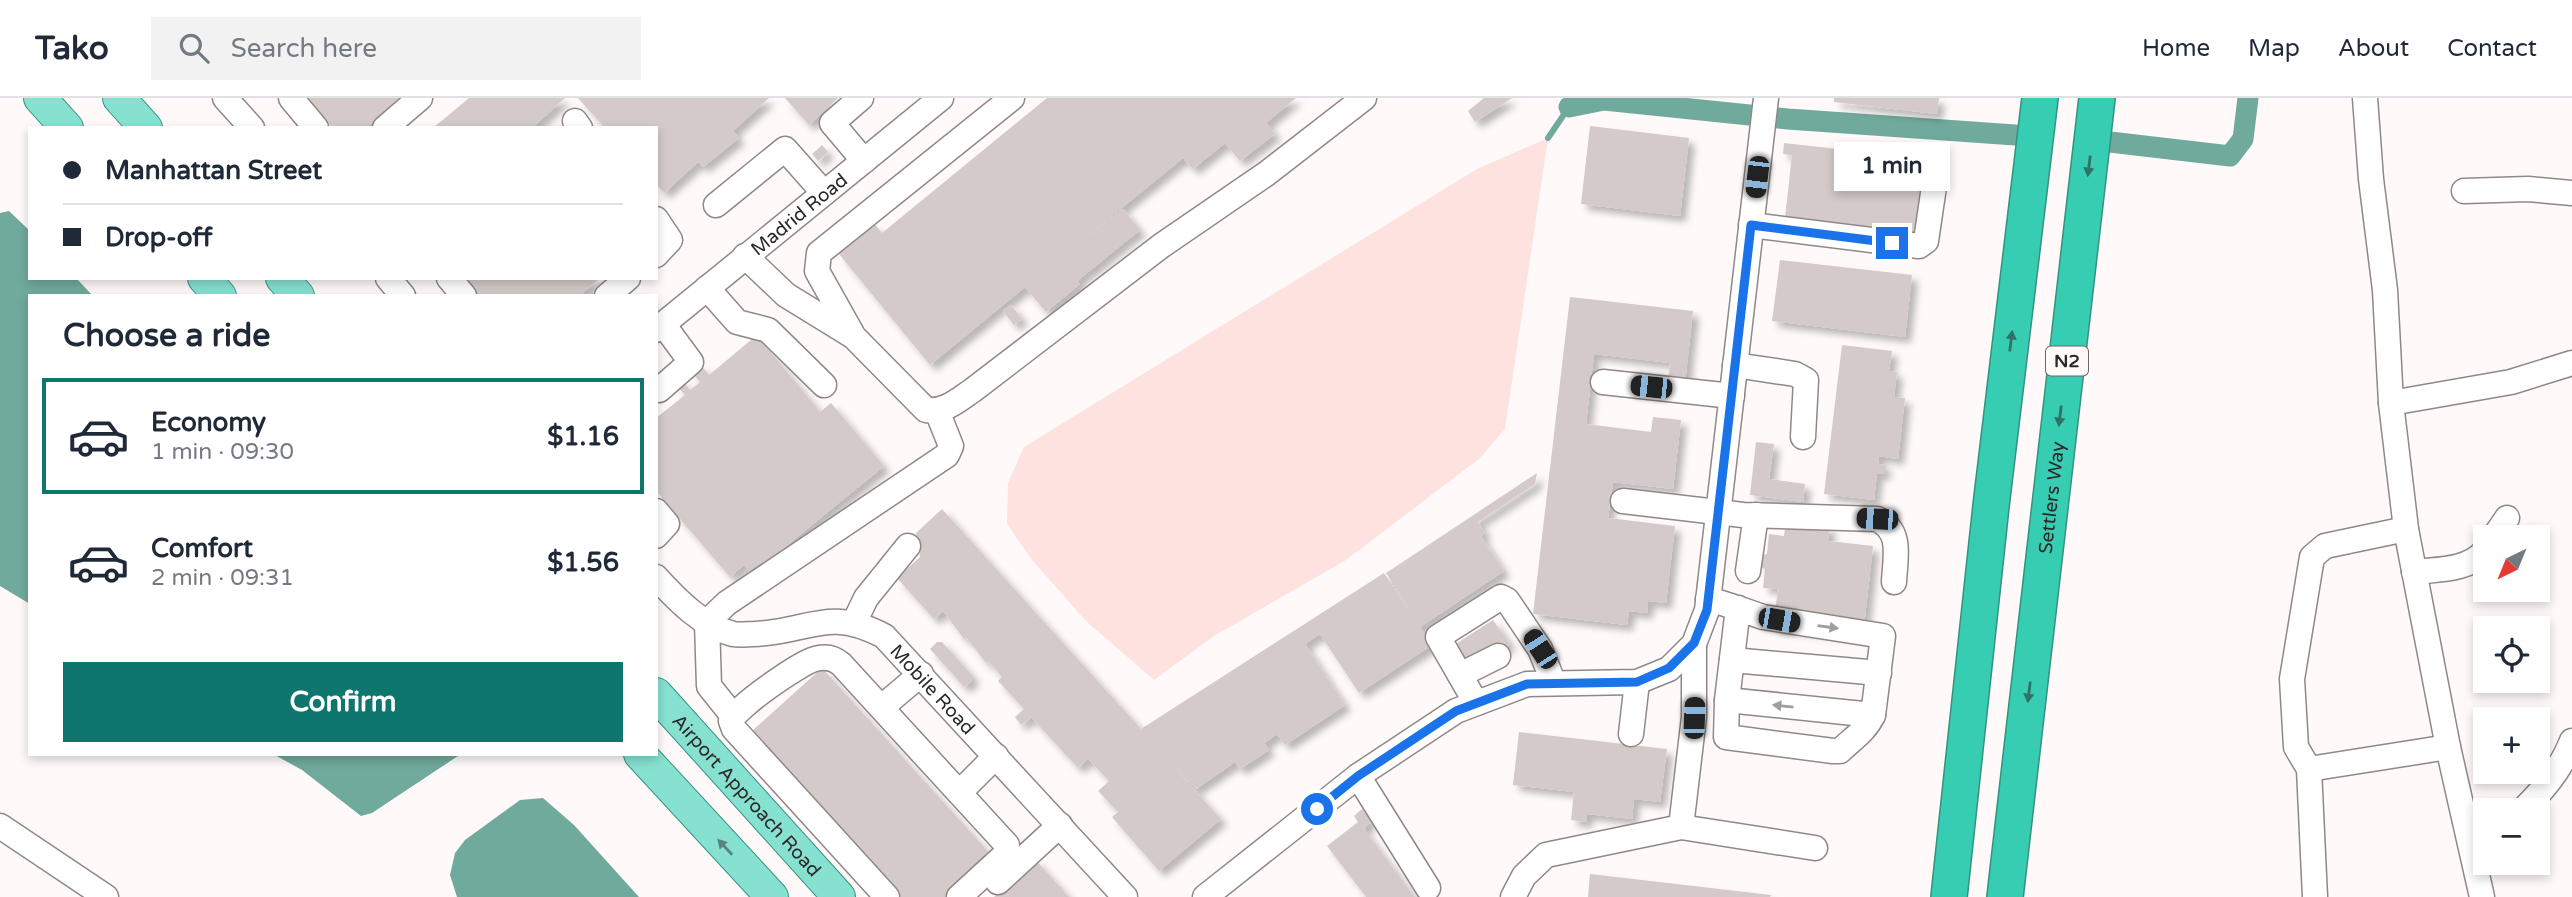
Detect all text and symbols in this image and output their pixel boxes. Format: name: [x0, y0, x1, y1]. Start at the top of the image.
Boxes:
search box: [151, 17, 641, 80]
text: Tako: [35, 29, 109, 68]
icon: search: [175, 29, 213, 67]
text: Search here: [231, 33, 377, 64]
text: Home: [2142, 34, 2210, 63]
text: Map: [2248, 34, 2300, 63]
text: About: [2338, 34, 2409, 63]
text: Contact: [2447, 34, 2537, 63]
callout: 1 min: [1834, 142, 1950, 190]
text: 1 min: [1861, 152, 1923, 180]
text: Manhattan Street: [105, 155, 322, 186]
car: [1745, 155, 1770, 199]
one-way arrow: [2084, 155, 2095, 177]
street label: Madrid Road: [747, 169, 852, 260]
text: Drop-off: [105, 222, 212, 253]
route end: [1876, 227, 1908, 259]
text: Choose a ride: [63, 317, 270, 355]
one-way arrow: [2005, 330, 2016, 352]
road number: N2: [2046, 346, 2088, 376]
car: [1630, 374, 1673, 400]
icon: car: [67, 405, 130, 468]
one-way arrow: [2055, 405, 2066, 427]
text: Economy: [151, 407, 266, 438]
text: $1.16: [547, 421, 619, 452]
text: 1 min · 09:30: [151, 438, 294, 466]
street label: Settlers Way: [2035, 440, 2069, 555]
car: [1856, 507, 1899, 531]
north arrow: [2473, 525, 2550, 602]
map controls: [2473, 525, 2550, 875]
icon: car: [67, 531, 130, 594]
text: Comfort: [151, 533, 253, 564]
text: $1.56: [547, 547, 619, 578]
text: 2 min · 09:31: [151, 564, 294, 592]
car: [1757, 606, 1802, 634]
button: locate: [2473, 616, 2550, 693]
one-way arrow: [1817, 622, 1839, 633]
car: [1520, 626, 1561, 672]
street label: Mobile Road: [885, 640, 979, 739]
button: Confirm: [63, 662, 623, 742]
one-way arrow: [2023, 681, 2034, 703]
car: [1683, 697, 1706, 739]
one-way arrow: [1771, 700, 1793, 711]
button: +: [2473, 707, 2550, 784]
street label: Airport Approach Road: [668, 710, 825, 881]
route start: [1301, 793, 1333, 825]
button: −: [2473, 798, 2550, 875]
one-way arrow: [718, 839, 734, 856]

